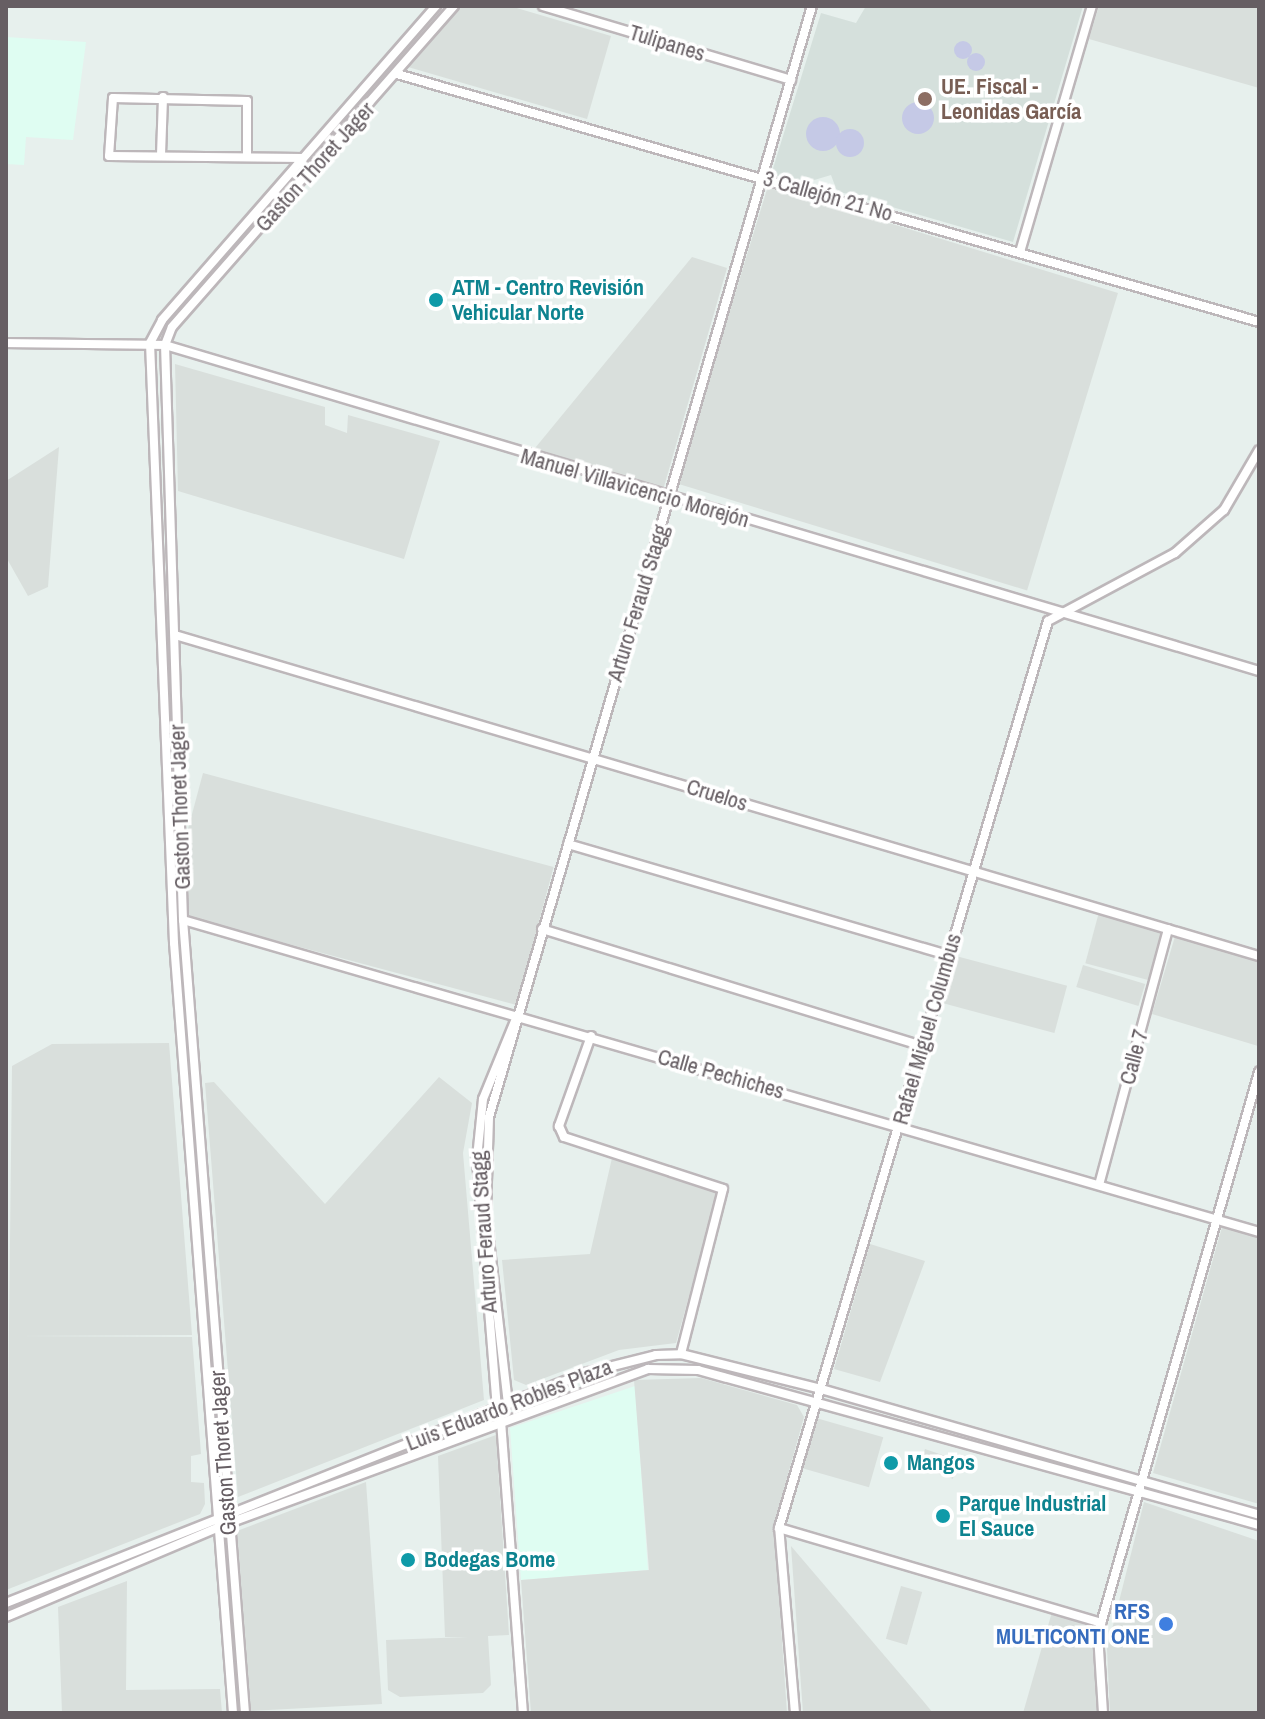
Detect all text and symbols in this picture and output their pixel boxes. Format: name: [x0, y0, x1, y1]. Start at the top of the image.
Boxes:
street label: Tulipanes: [626, 19, 708, 67]
place label: UE. Fiscal - Leonidas García: [941, 73, 1081, 124]
marker: UE. Fiscal - Leonidas García: [916, 90, 934, 108]
street label: Gaston Thoret Jager: [250, 97, 380, 237]
street label: 3 Callejón 21 No: [760, 165, 896, 227]
place label: ATM - Centro Revisión Vehicular Norte: [452, 274, 644, 326]
marker: ATM - Centro Revisión Vehicular Norte: [427, 291, 445, 309]
street label: Manuel Villavicencio Morejón: [518, 443, 752, 533]
street label: Arturo Feraud Stagg: [602, 521, 674, 685]
street label: Gaston Thoret Jager: [164, 724, 196, 890]
street label: Cruelos: [683, 773, 751, 817]
street label: Rafael Miguel Columbus: [887, 930, 967, 1128]
street label: Calle 7: [1114, 1026, 1154, 1088]
street label: Calle Pechiches: [655, 1043, 787, 1105]
street label: Arturo Feraud Stagg: [465, 1150, 503, 1314]
street label: Luis Eduardo Robles Plaza: [402, 1354, 616, 1456]
street label: Gaston Thoret Jager: [204, 1370, 242, 1536]
place label: Mangos: [907, 1450, 975, 1476]
marker: Mangos: [882, 1454, 900, 1472]
place label: Parque Industrial El Sauce: [959, 1490, 1106, 1542]
marker: Parque Industrial El Sauce: [934, 1507, 952, 1525]
place label: Bodegas Bome: [424, 1547, 555, 1573]
marker: Bodegas Bome: [399, 1551, 417, 1569]
place label: RFS MULTICONTI ONE: [996, 1598, 1150, 1650]
marker: RFS MULTICONTI ONE: [1157, 1615, 1175, 1633]

